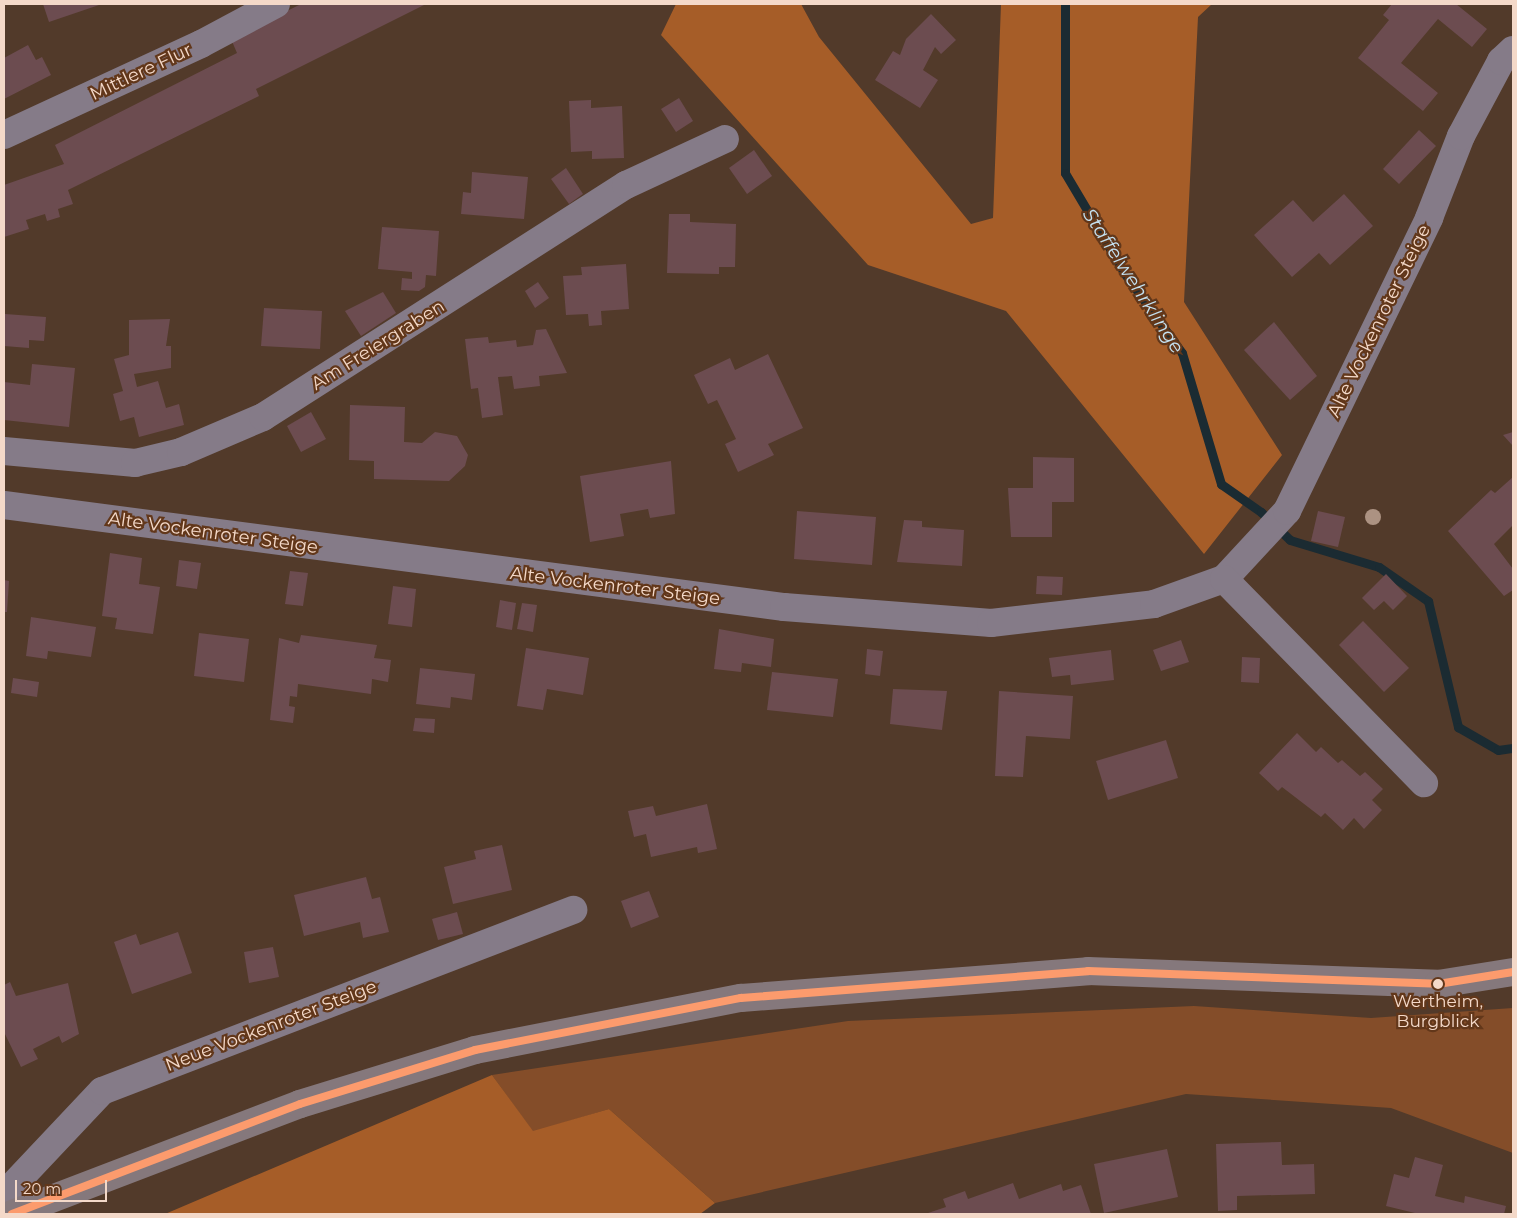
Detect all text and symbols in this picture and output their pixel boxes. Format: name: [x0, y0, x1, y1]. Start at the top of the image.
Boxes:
street label: Mittlere Flur: [87, 39, 195, 105]
water label: Staffelwehrklinge: [1078, 204, 1188, 358]
street label: Alte Vockenroter Steige: [1323, 221, 1435, 421]
street label: Am Freiergraben: [307, 295, 449, 395]
street label: Alte Vockenroter Steige: [107, 508, 319, 558]
street label: Alte Vockenroter Steige: [509, 562, 721, 610]
street label: Neue Vockenroter Steige: [162, 976, 380, 1076]
marker: Wertheim, Burgblick: [1433, 979, 1443, 989]
place label: Wertheim, Burgblick: [1393, 992, 1483, 1032]
scale bar: [18, 1170, 110, 1202]
text: 20 m: [23, 1179, 61, 1198]

